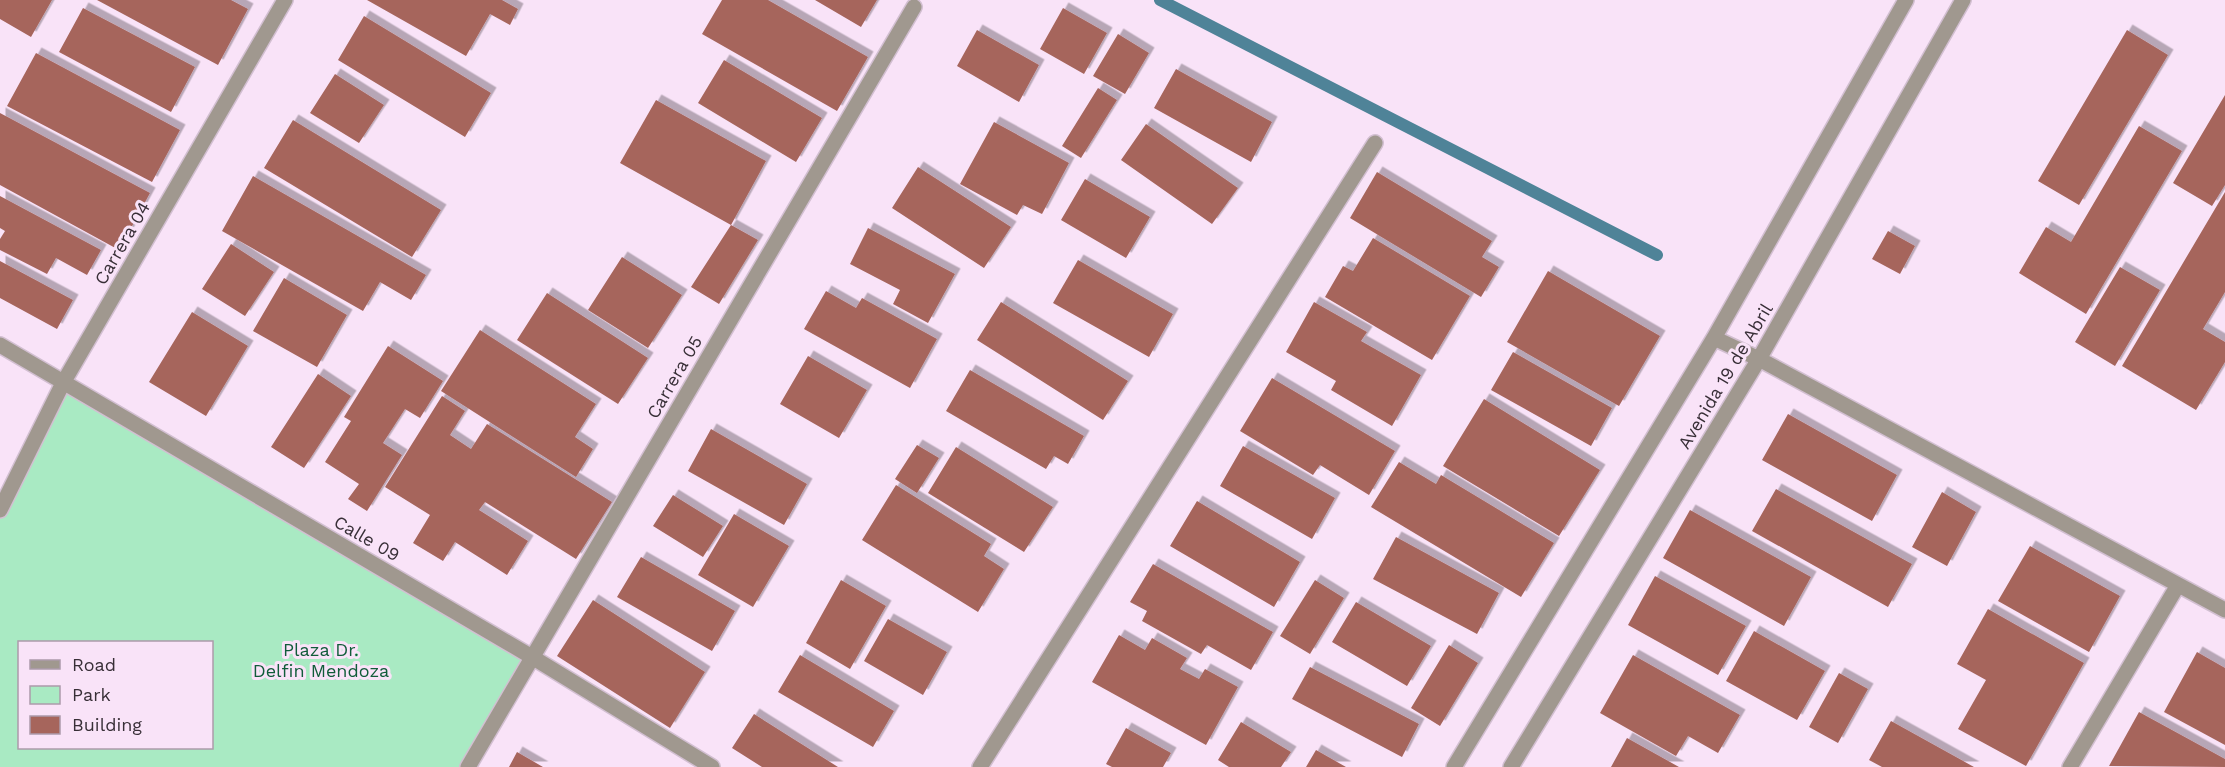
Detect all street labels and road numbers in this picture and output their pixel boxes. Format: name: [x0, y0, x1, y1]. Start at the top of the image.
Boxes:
street label: Carrera 04: [90, 198, 154, 288]
street label: Avenida 19 de Abril: [1673, 299, 1777, 453]
street label: Carrera 05: [642, 332, 706, 422]
street label: Calle 09: [330, 511, 404, 565]

